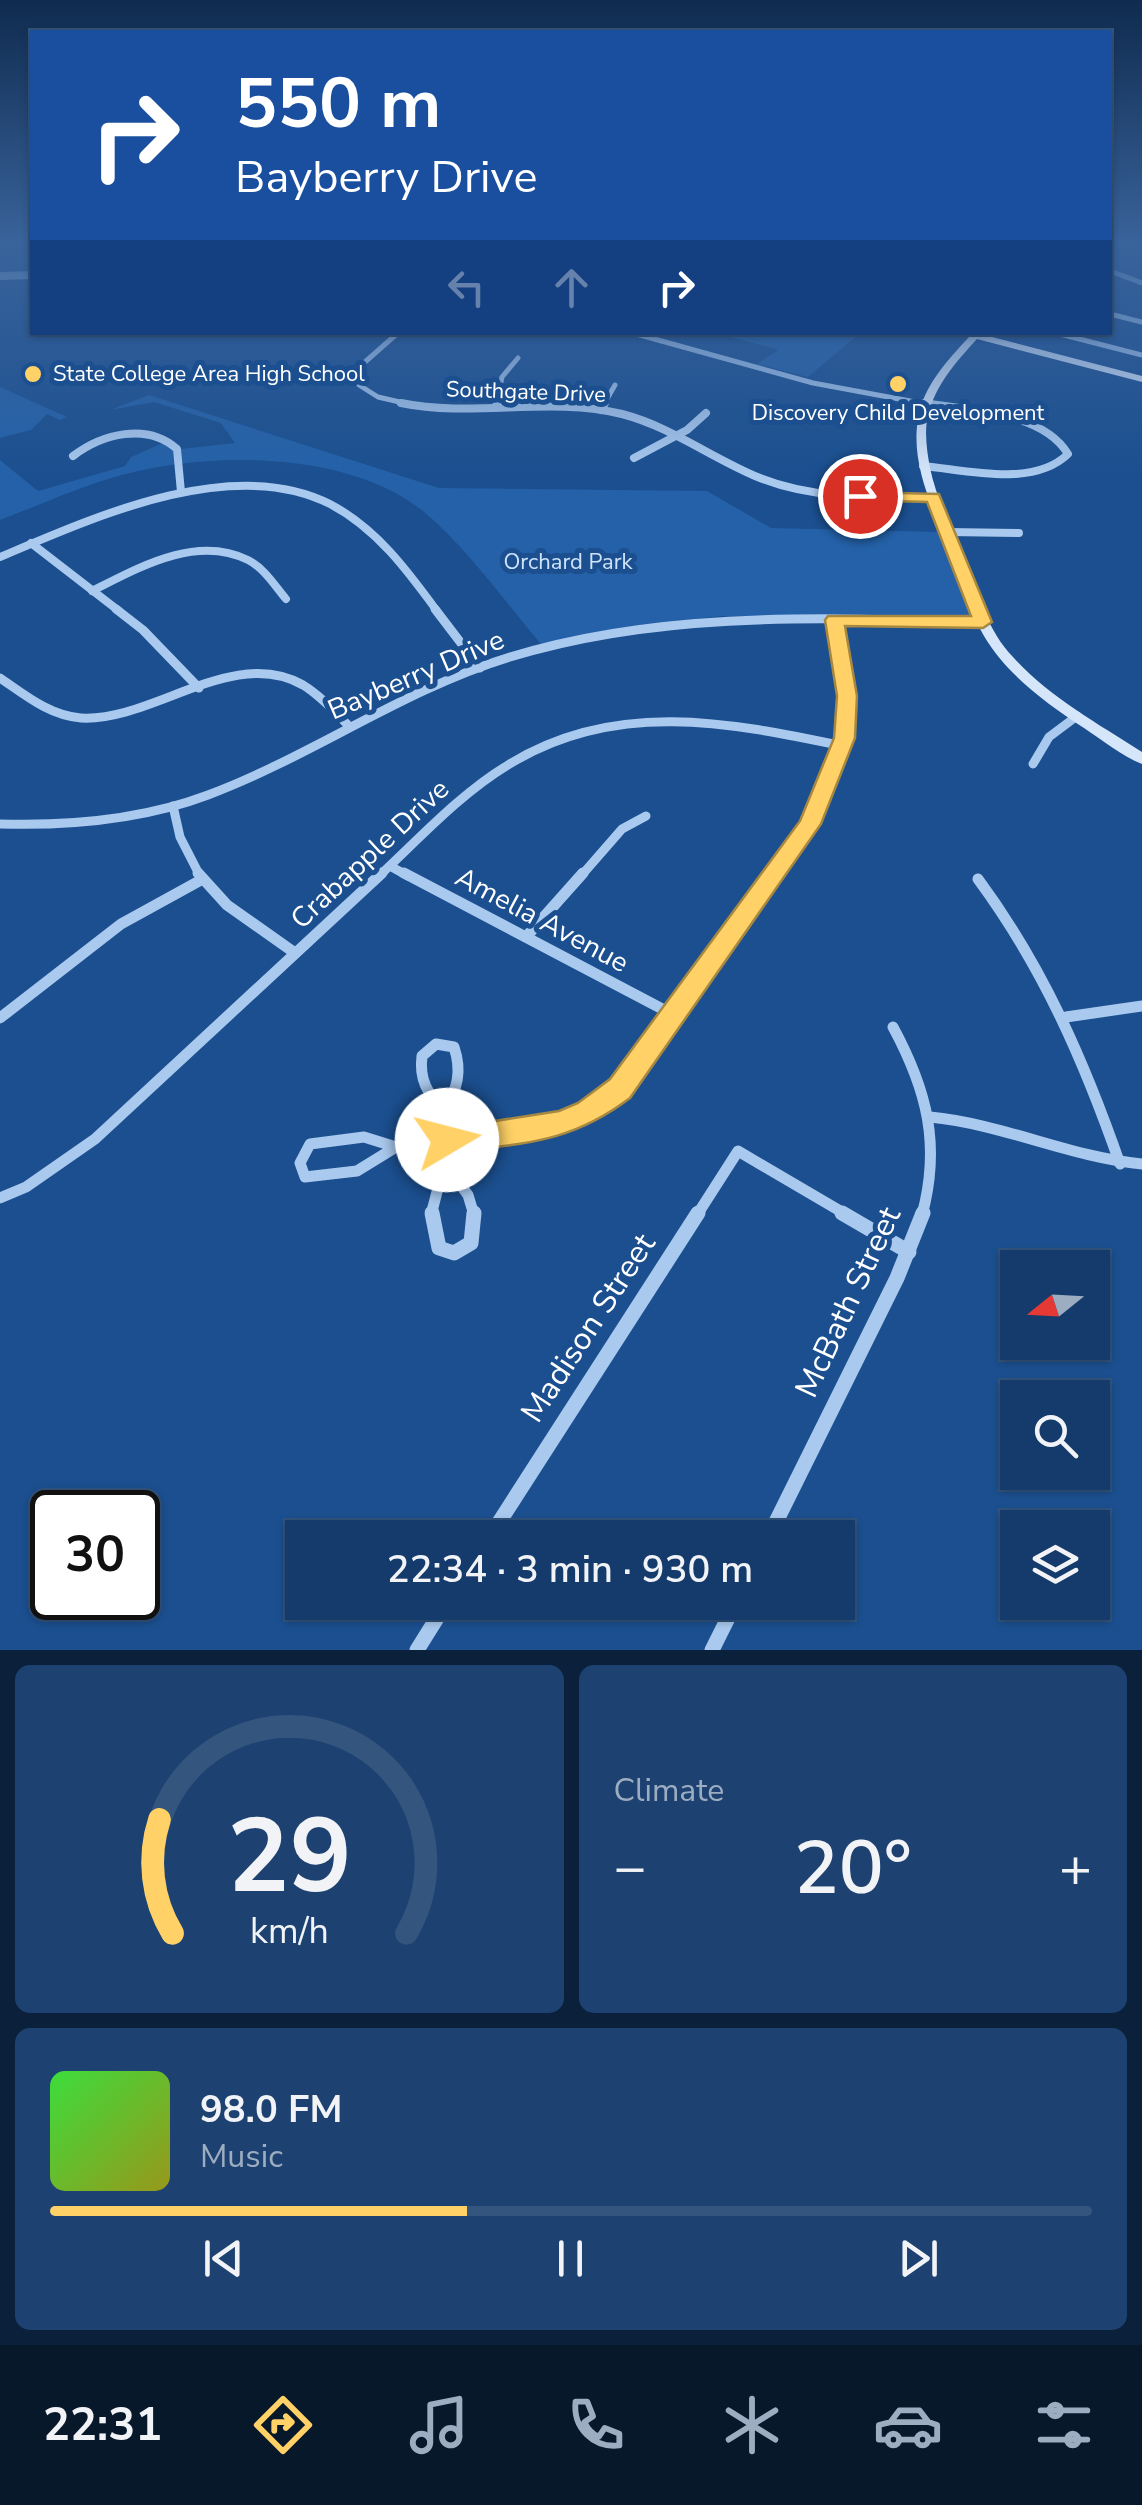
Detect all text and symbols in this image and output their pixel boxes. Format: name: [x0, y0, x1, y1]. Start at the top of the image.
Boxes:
text: 550 m: [235, 56, 441, 152]
icon: right: [70, 70, 200, 200]
text: Bayberry Drive: [235, 147, 537, 208]
icon: left: [439, 260, 494, 315]
icon: ahead: [544, 260, 599, 315]
icon: right: [649, 260, 704, 315]
place label: State College Area High School: [53, 359, 365, 389]
marker: State College Area High School: [22, 363, 44, 385]
marker: Discovery Child Development: [887, 373, 909, 395]
street label: Southgate Drive: [446, 374, 606, 410]
place label: Discovery Child Development: [752, 398, 1045, 428]
pin: [818, 454, 903, 539]
icon: arrive: [833, 469, 888, 524]
park label: Orchard Park: [503, 547, 634, 577]
street label: Bayberry Drive: [322, 621, 510, 729]
street label: Crabapple Drive: [282, 771, 458, 937]
street label: Amelia Avenue: [449, 858, 635, 982]
position arrow: [395, 1088, 499, 1192]
street label: McBath Street: [785, 1199, 911, 1404]
street label: Madison Street: [511, 1225, 666, 1431]
north arrow: [1000, 1250, 1110, 1360]
map controls: [1000, 1250, 1110, 1620]
button: search: [1000, 1380, 1110, 1490]
speed limit sign: 30: [30, 1490, 160, 1620]
button: layers: [1000, 1510, 1110, 1620]
text: 22:34 · 3 min · 930 m: [387, 1544, 753, 1595]
text: Climate: [614, 1769, 724, 1812]
text: 29: [227, 1786, 352, 1928]
text: 20°: [794, 1817, 912, 1919]
text: −: [614, 1830, 647, 1905]
text: +: [1059, 1830, 1092, 1905]
text: km/h: [250, 1907, 329, 1956]
text: 98.0 FM: [200, 2084, 342, 2135]
text: Music: [200, 2135, 283, 2178]
icon: previous: [196, 2231, 251, 2286]
icon: pause: [543, 2231, 598, 2286]
icon: next: [891, 2231, 946, 2286]
icon: directions: [248, 2390, 318, 2460]
icon: music: [404, 2390, 474, 2460]
icon: phone: [561, 2390, 631, 2460]
icon: climate: [717, 2390, 787, 2460]
icon: car: [873, 2390, 943, 2460]
icon: filters: [1029, 2390, 1099, 2460]
text: 22:31: [43, 2395, 162, 2456]

